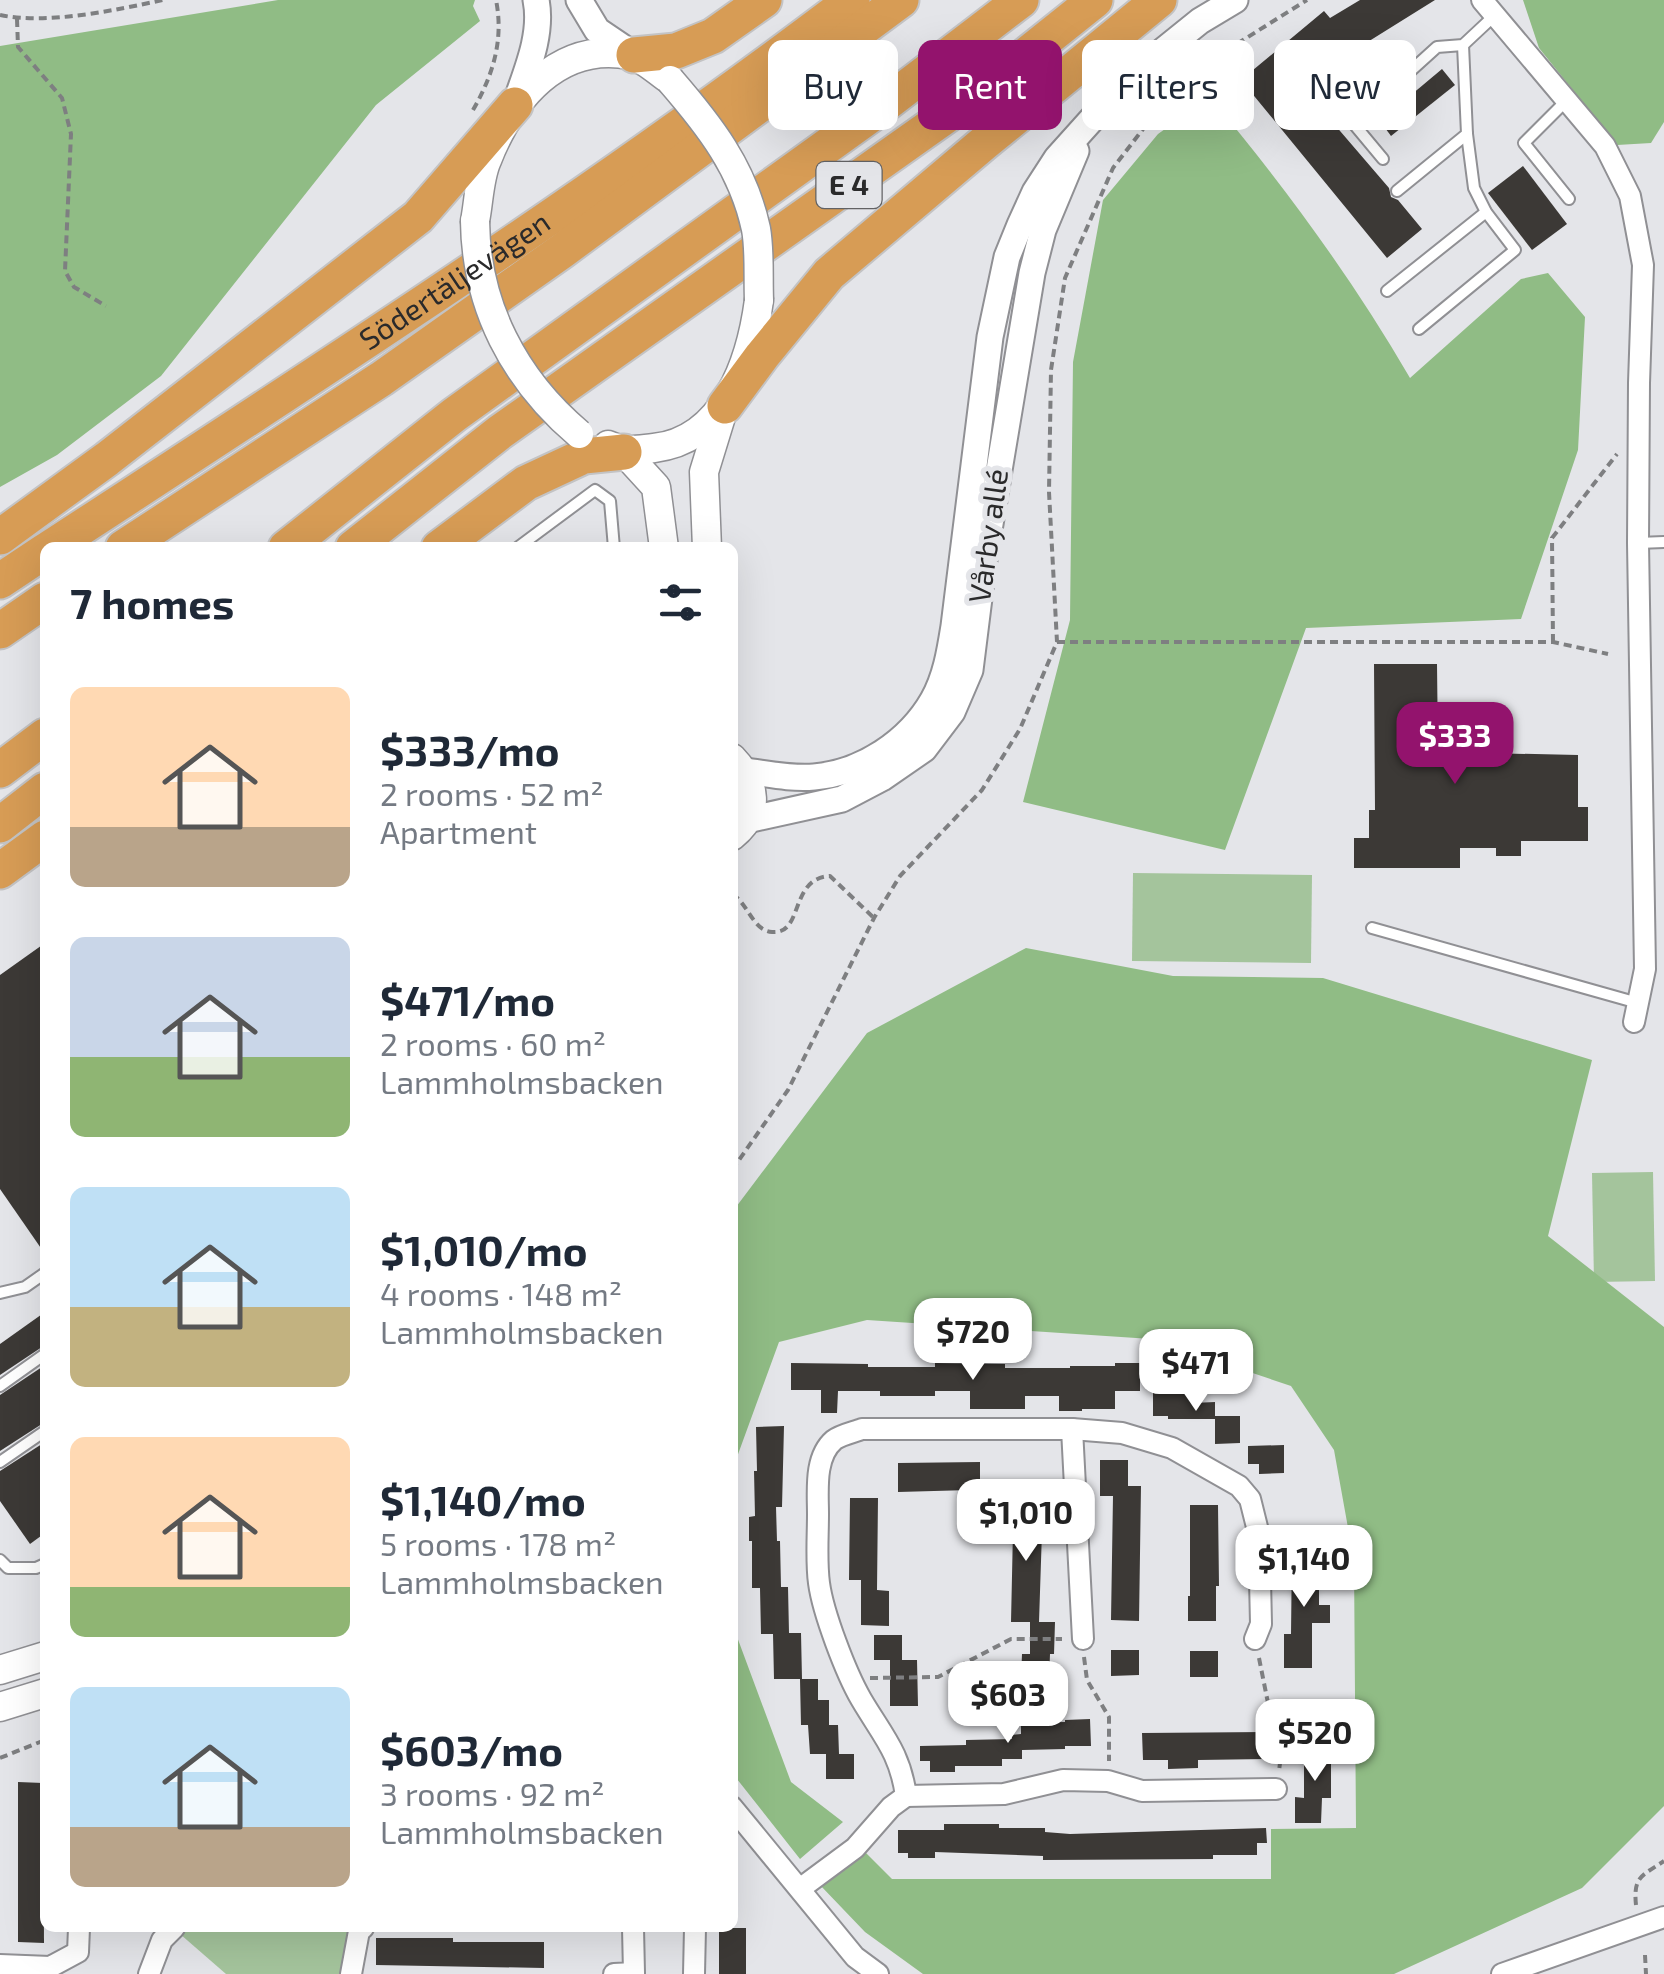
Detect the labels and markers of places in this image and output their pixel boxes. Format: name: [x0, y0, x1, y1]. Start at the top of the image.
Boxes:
pin: $333: [1396, 702, 1514, 787]
pin: $720: [914, 1298, 1032, 1383]
pin: $471: [1137, 1329, 1255, 1414]
pin: $1,010: [945, 1479, 1107, 1564]
pin: $1,140: [1223, 1525, 1385, 1610]
pin: $603: [949, 1661, 1067, 1746]
pin: $520: [1256, 1699, 1374, 1784]

